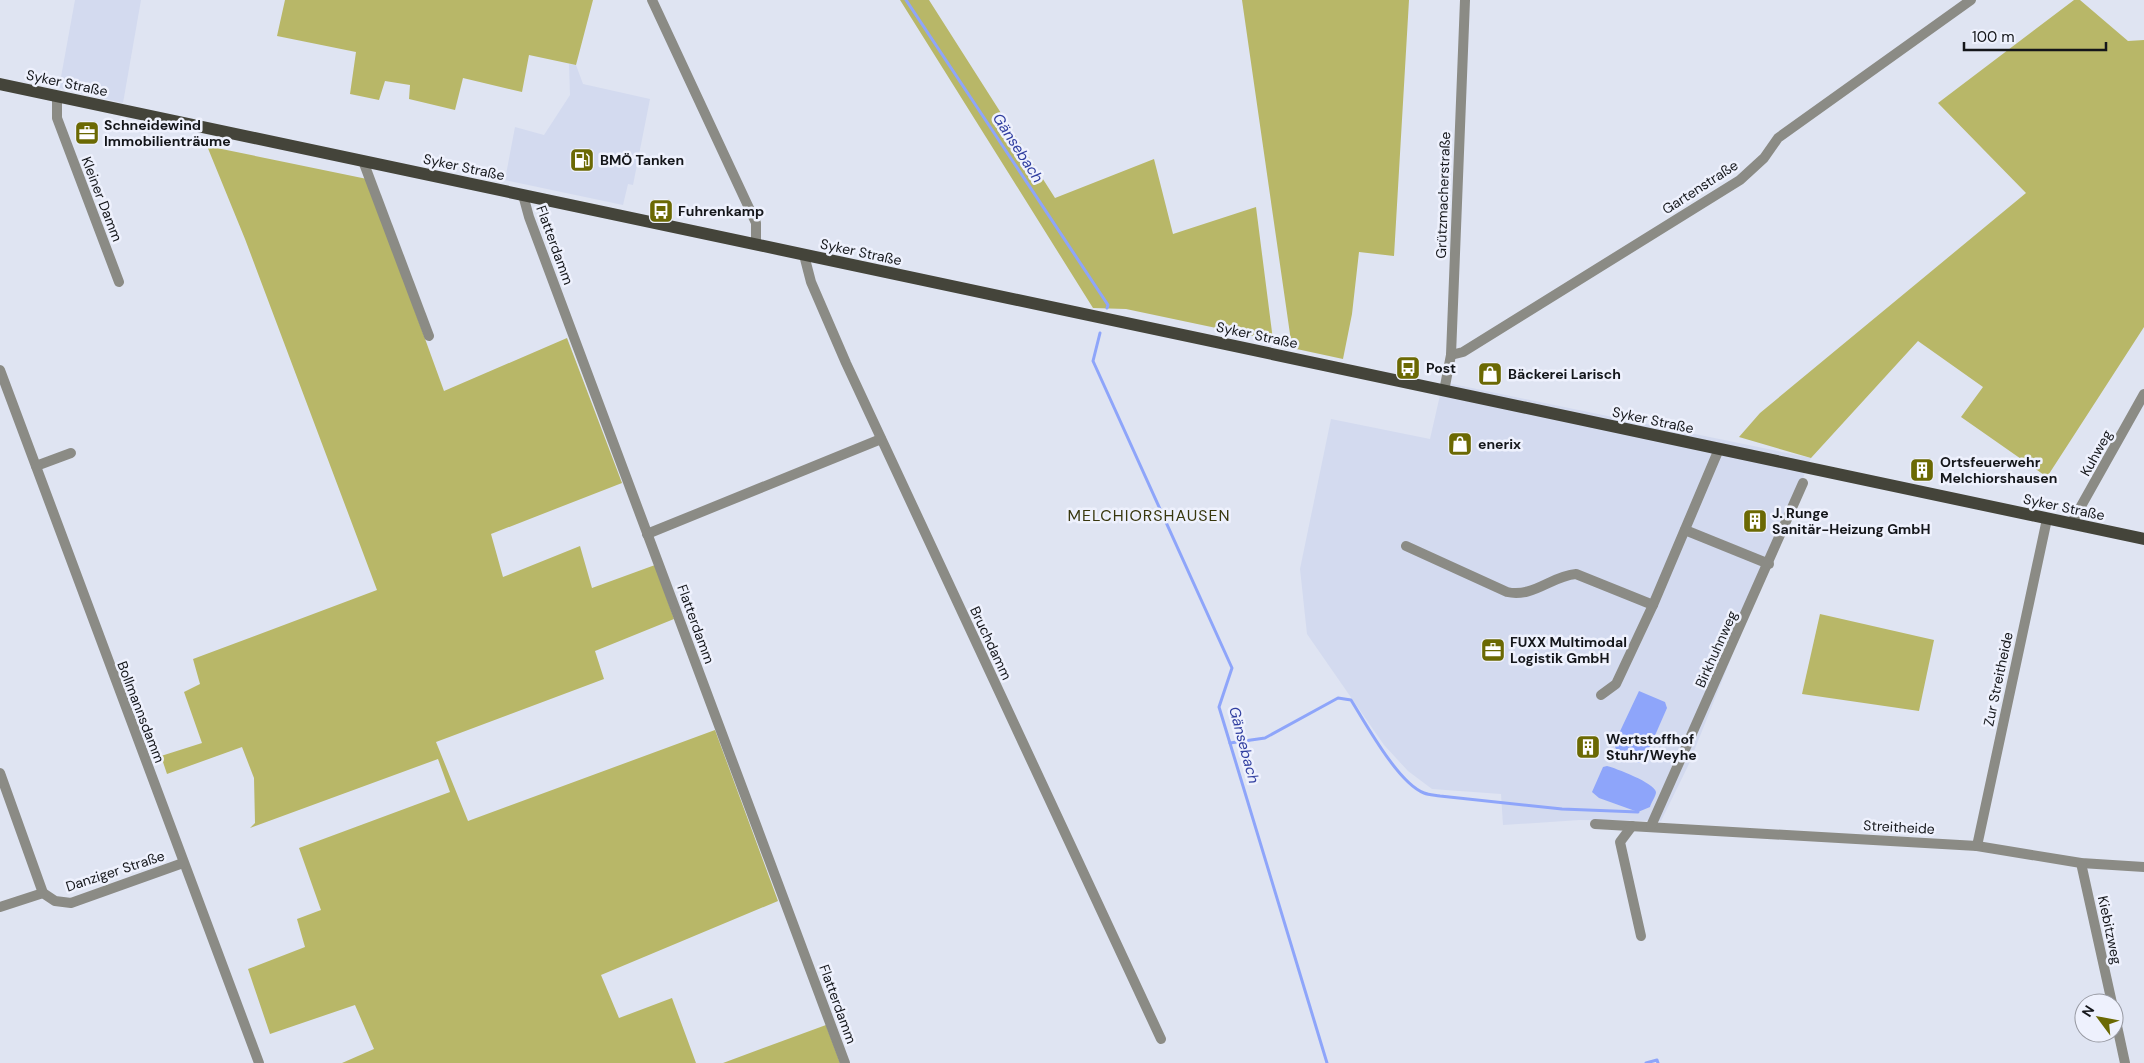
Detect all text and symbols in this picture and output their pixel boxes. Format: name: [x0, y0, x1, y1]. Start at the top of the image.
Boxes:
scale bar: [1964, 20, 2106, 52]
text: 100 m: [1972, 27, 2015, 47]
street label: Syker Straße: [25, 66, 109, 100]
water label: Gänsebach: [988, 109, 1048, 187]
place label: Schneidewind Immobilienträume: [104, 116, 231, 150]
office icon: Schneidewind Immobilienträume: [74, 120, 100, 146]
street label: Grützmacherstraße: [1432, 131, 1454, 259]
fuel station icon: BMÖ Tanken: [569, 147, 595, 173]
street label: Syker Straße: [422, 150, 506, 184]
place label: BMÖ Tanken: [600, 151, 684, 169]
street label: Kleiner Damm: [78, 154, 126, 244]
street label: Gartenstraße: [1659, 156, 1741, 218]
bus stop icon: Fuhrenkamp: [648, 198, 674, 224]
place label: Fuhrenkamp: [678, 202, 764, 220]
street label: Flatterdamm: [532, 203, 578, 287]
street label: Syker Straße: [819, 235, 903, 269]
street label: Syker Straße: [1215, 318, 1299, 352]
bus stop icon: Post: [1395, 355, 1421, 381]
place label: Post: [1426, 359, 1456, 377]
shop icon: Bäckerei Larisch: [1477, 361, 1503, 387]
place label: Bäckerei Larisch: [1508, 365, 1621, 383]
street label: Syker Straße: [1611, 403, 1695, 437]
street label: Kuhweg: [2076, 427, 2116, 479]
shop icon: enerix: [1447, 431, 1473, 457]
place label: enerix: [1478, 435, 1521, 453]
place label: Ortsfeuerwehr Melchiorshausen: [1940, 453, 2057, 487]
building icon: Ortsfeuerwehr Melchiorshausen: [1909, 457, 1935, 483]
street label: Syker Straße: [2022, 490, 2106, 524]
place label: J. Runge Sanitär-Heizung GmbH: [1772, 504, 1930, 538]
district label: MELCHIORSHAUSEN: [1067, 505, 1231, 526]
building icon: J. Runge Sanitär-Heizung GmbH: [1742, 508, 1768, 534]
street label: Flatterdamm: [673, 582, 719, 666]
street label: Bruchdamm: [966, 603, 1016, 683]
street label: Birkhuhnweg: [1691, 608, 1741, 690]
street label: Zur Streitheide: [1979, 630, 2017, 728]
place label: FUXX Multimodal Logistik GmbH: [1510, 633, 1627, 667]
office icon: FUXX Multimodal Logistik GmbH: [1480, 637, 1506, 663]
street label: Bollmannsdamm: [113, 659, 169, 765]
water label: Gänsebach: [1224, 704, 1264, 786]
place label: Wertstoffhof Stuhr/Weyhe: [1606, 730, 1697, 764]
building icon: Wertstoffhof Stuhr/Weyhe: [1575, 734, 1601, 760]
street label: Streitheide: [1863, 816, 1935, 838]
street label: Danziger Straße: [63, 847, 167, 895]
street label: Kiebitzweg: [2094, 894, 2126, 966]
street label: Flatterdamm: [815, 962, 861, 1046]
north arrow: [2074, 993, 2124, 1043]
text: N: [2078, 1002, 2098, 1020]

